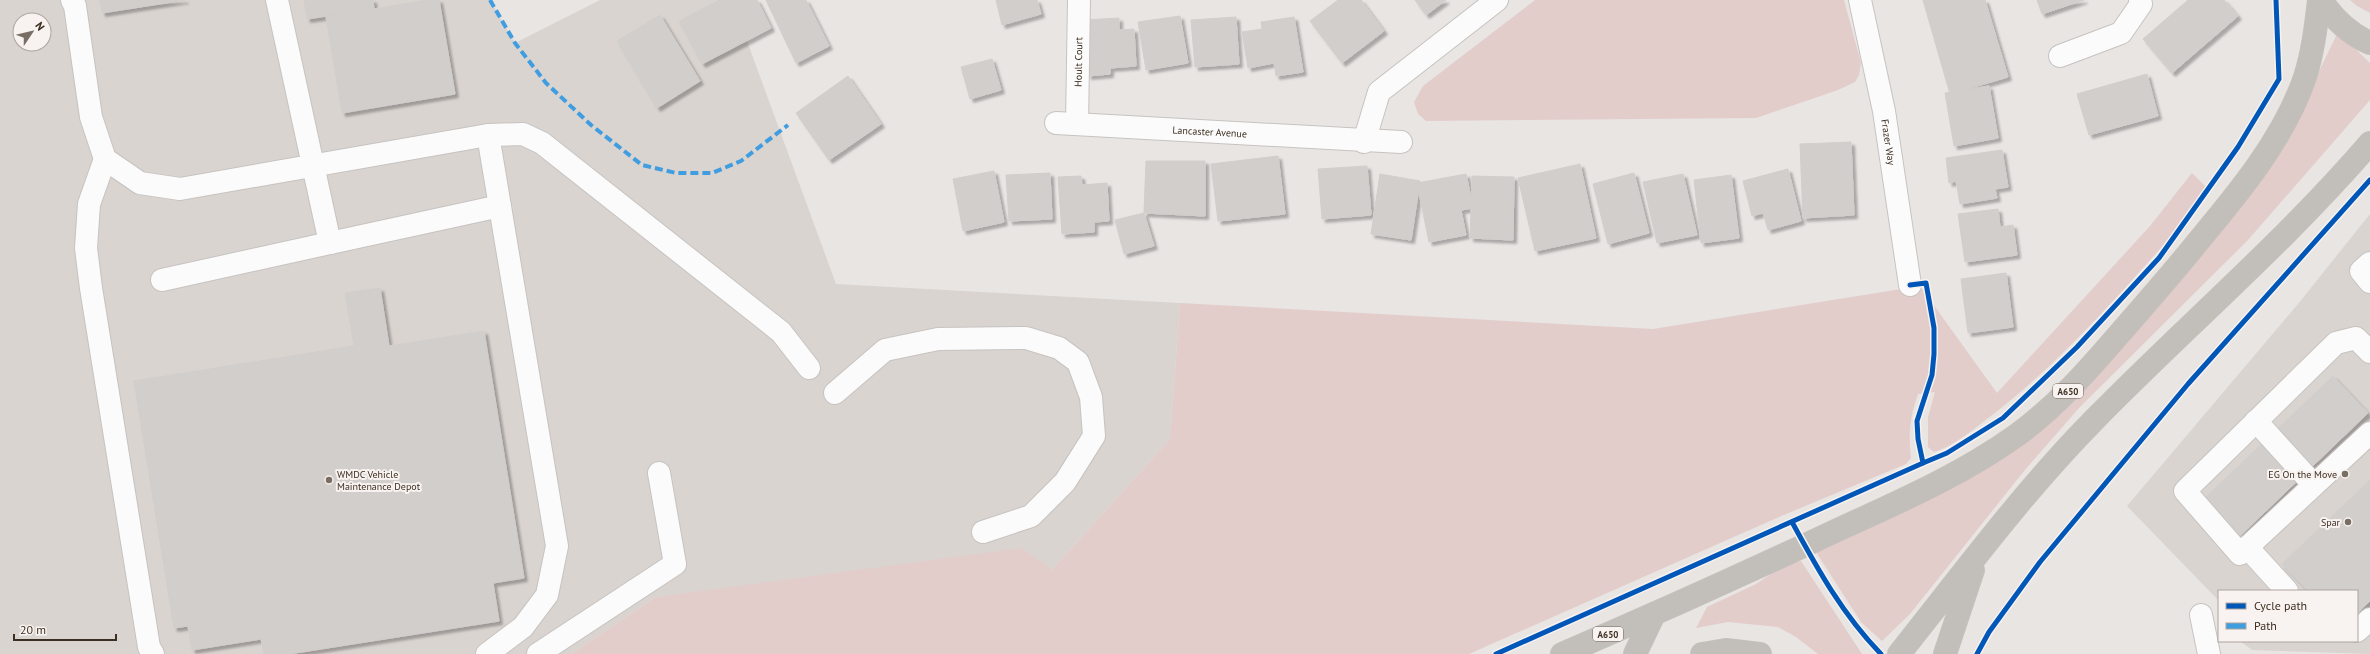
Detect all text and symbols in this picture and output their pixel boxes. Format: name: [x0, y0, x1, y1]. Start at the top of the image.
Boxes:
north arrow: [12, 12, 52, 52]
text: N: [32, 19, 48, 33]
street label: Hoult Court: [1071, 36, 1085, 87]
street label: Frazer Way: [1879, 118, 1899, 166]
street label: Lancaster Avenue: [1172, 123, 1247, 140]
road number: A650: [2053, 384, 2083, 398]
place label: WMDC Vehicle Maintenance Depot: [337, 468, 421, 493]
place label: EG On the Move: [2268, 468, 2337, 481]
marker: EG On the Move: [2340, 469, 2350, 479]
marker: WMDC Vehicle Maintenance Depot: [324, 475, 334, 485]
place label: Spar: [2321, 516, 2341, 529]
marker: Spar: [2343, 517, 2353, 527]
legend: [2218, 590, 2358, 642]
text: Cycle path: [2254, 598, 2307, 613]
scale bar: [14, 616, 116, 642]
text: Path: [2254, 618, 2277, 633]
text: 20 m: [20, 622, 46, 637]
road number: A650: [1593, 627, 1623, 641]

